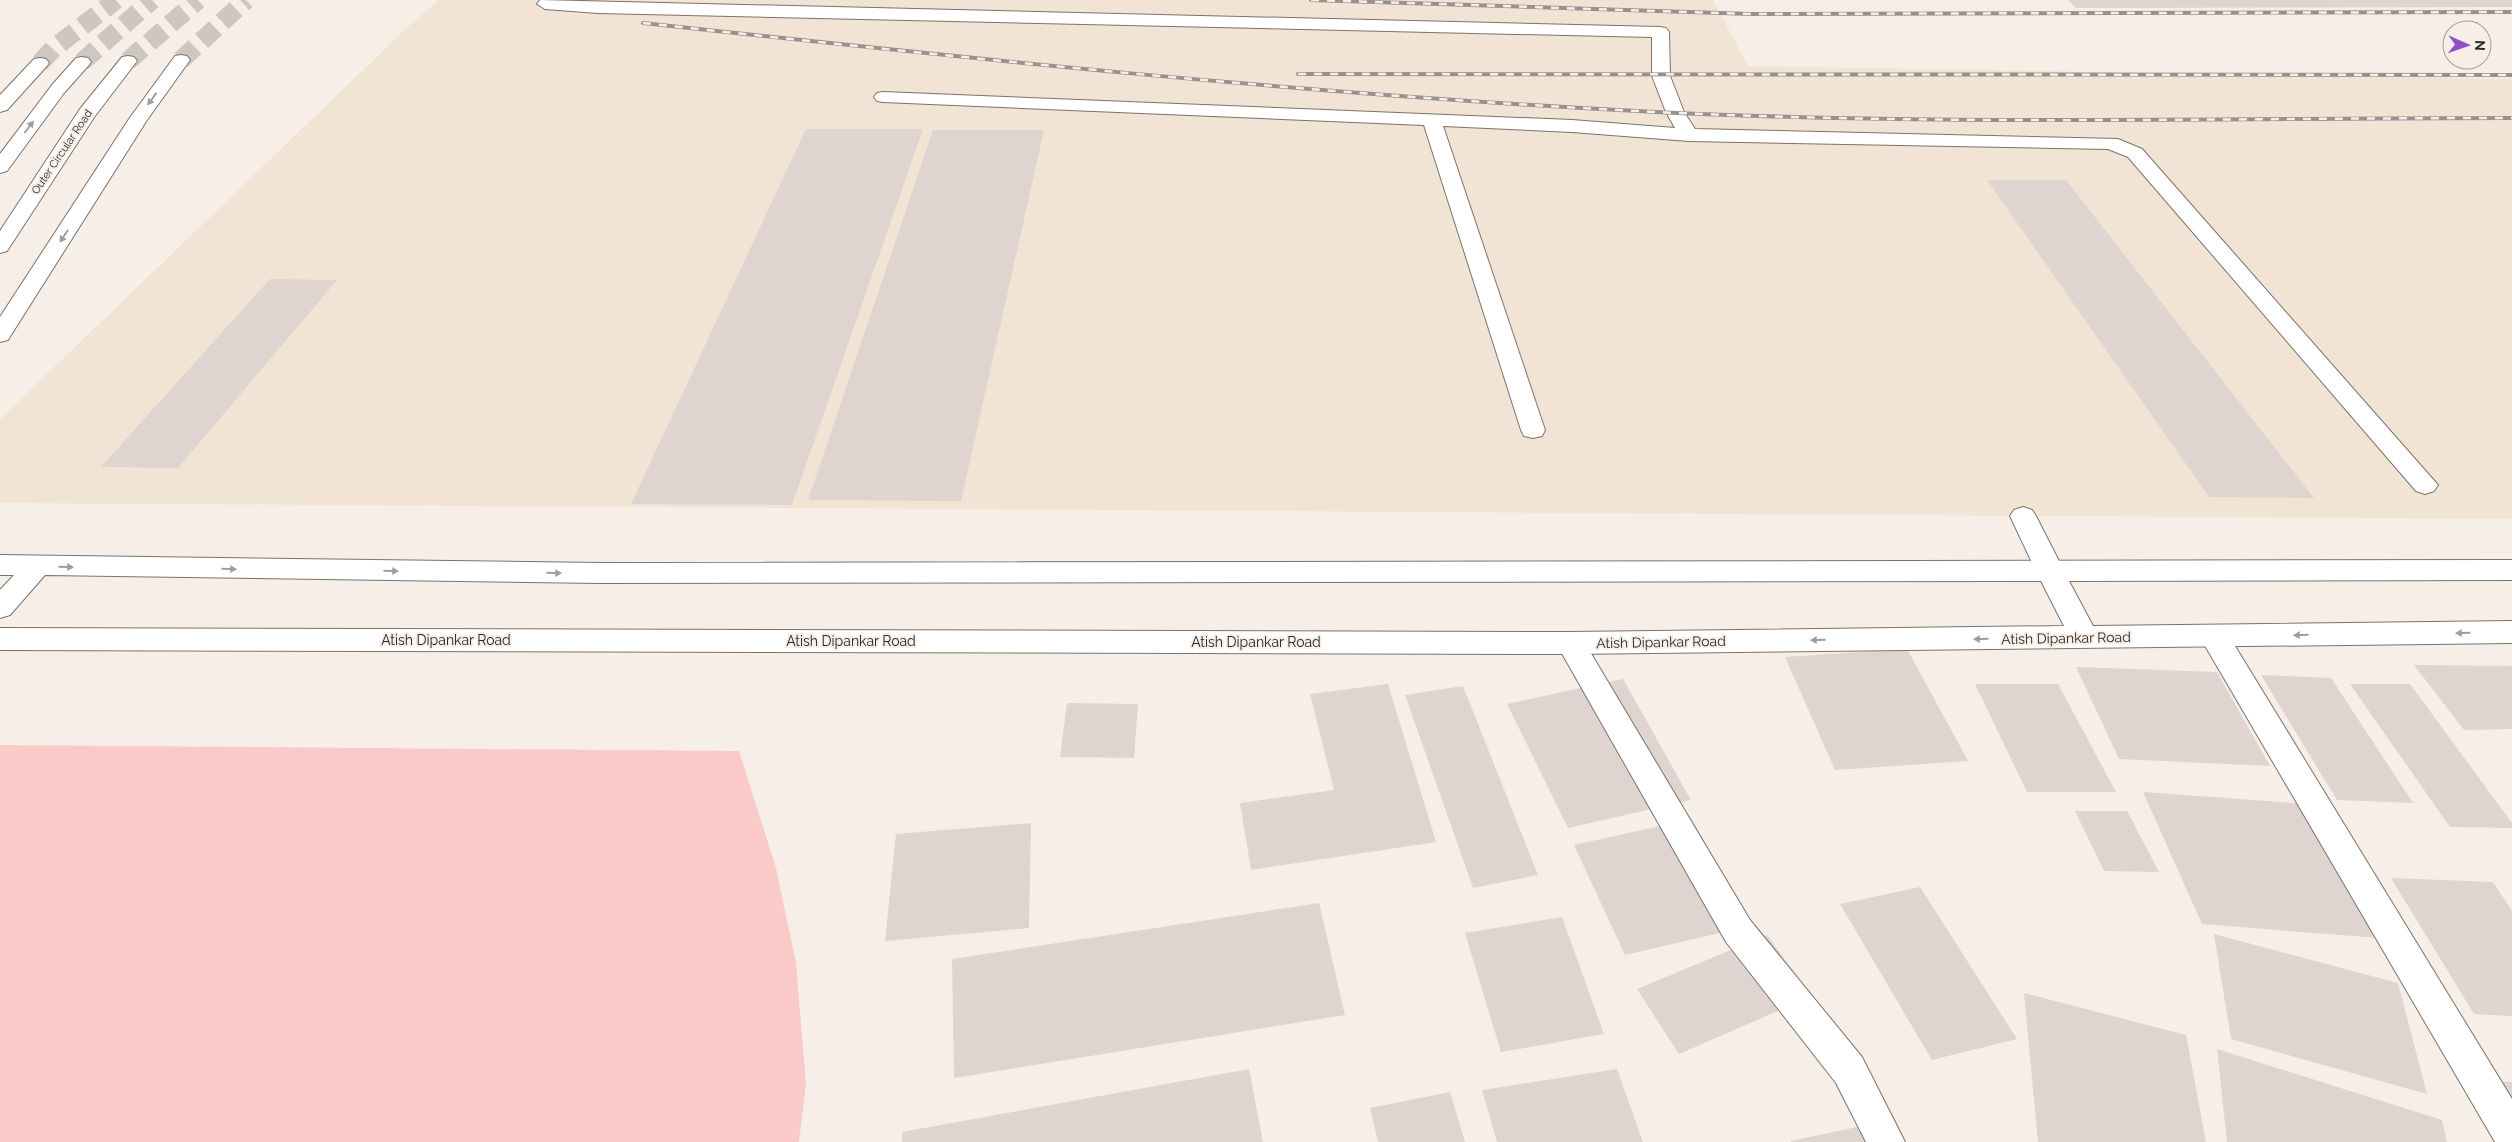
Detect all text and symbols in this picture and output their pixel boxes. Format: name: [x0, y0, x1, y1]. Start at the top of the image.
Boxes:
north arrow: [2442, 20, 2492, 70]
text: N: [2472, 40, 2488, 51]
one-way arrow: [147, 93, 157, 106]
street label: Outer Circular Road: [29, 107, 95, 197]
one-way arrow: [23, 121, 34, 134]
one-way arrow: [59, 229, 68, 242]
one-way arrow: [58, 563, 74, 571]
one-way arrow: [221, 565, 237, 573]
one-way arrow: [383, 567, 399, 575]
one-way arrow: [546, 569, 562, 577]
street label: Atish Dipankar Road: [2001, 629, 2131, 647]
one-way arrow: [2455, 629, 2471, 637]
one-way arrow: [2293, 631, 2309, 639]
street label: Atish Dipankar Road: [381, 632, 511, 648]
street label: Atish Dipankar Road: [786, 633, 916, 649]
street label: Atish Dipankar Road: [1596, 633, 1726, 651]
street label: Atish Dipankar Road: [1191, 634, 1321, 650]
one-way arrow: [1973, 635, 1989, 643]
one-way arrow: [1810, 636, 1826, 644]

